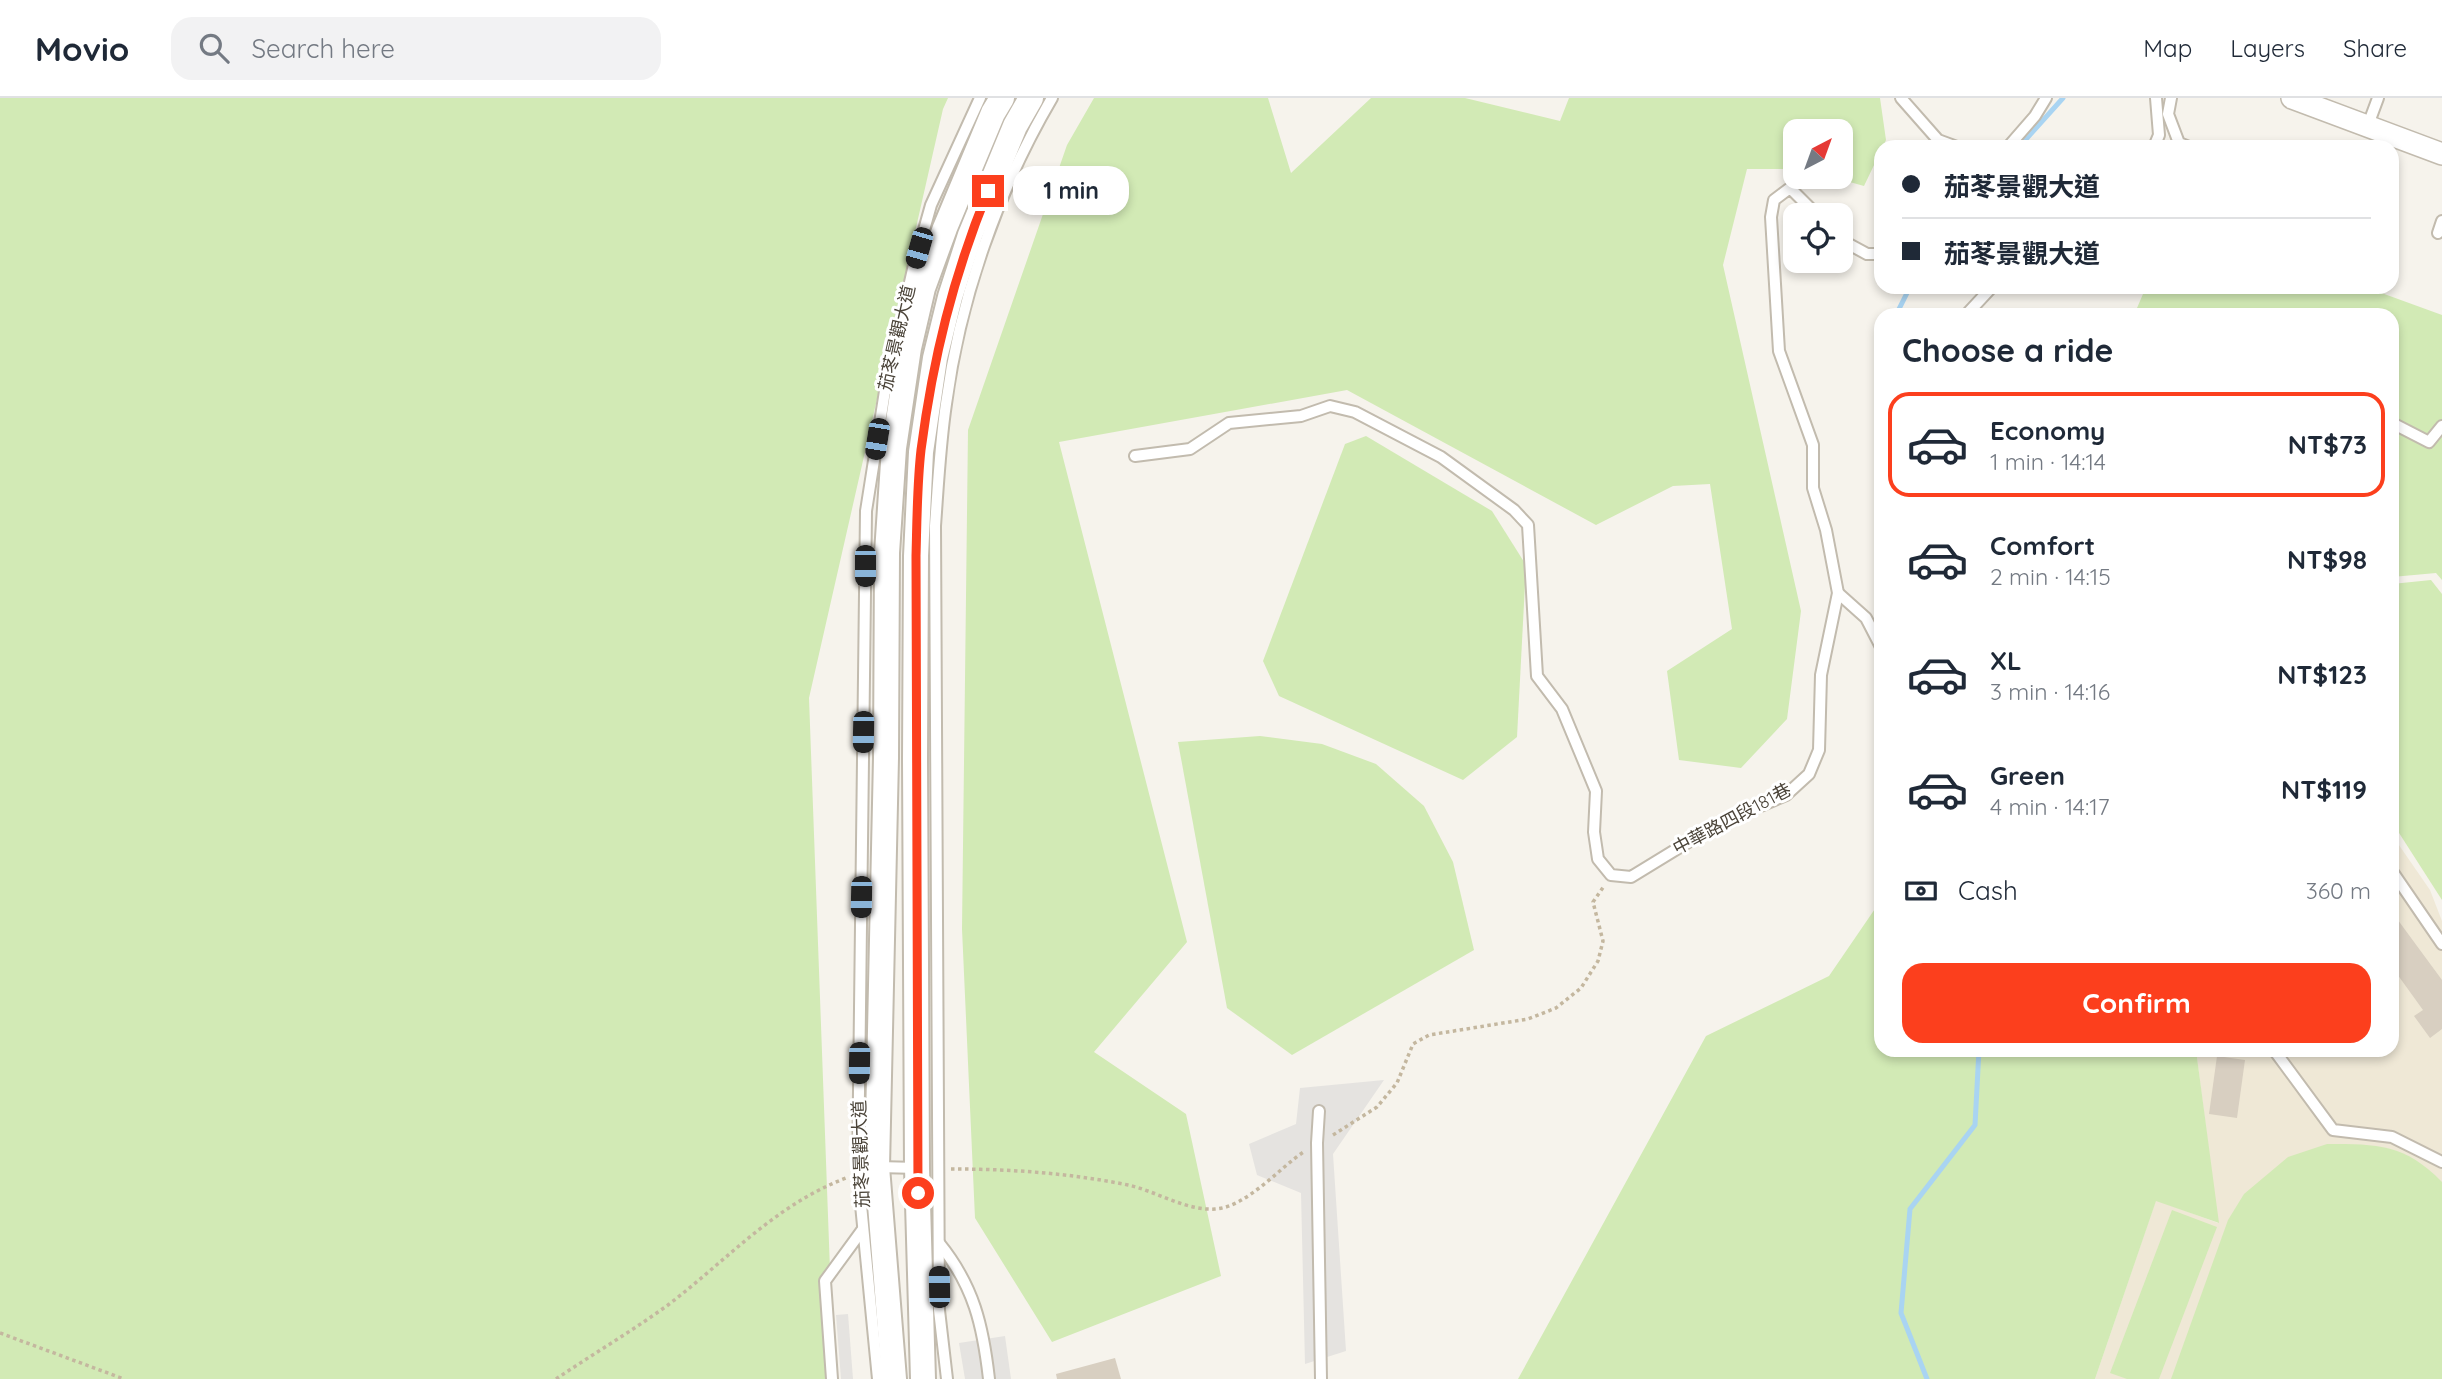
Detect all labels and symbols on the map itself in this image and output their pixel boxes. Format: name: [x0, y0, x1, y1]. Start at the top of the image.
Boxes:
north arrow: [1783, 119, 1853, 189]
callout: 1 min: [1012, 166, 1128, 216]
route end: [972, 175, 1004, 207]
car: [904, 225, 935, 271]
street label: 茄苳景觀大道: [873, 283, 920, 393]
car: [864, 417, 891, 461]
car: [855, 545, 876, 587]
car: [853, 711, 874, 753]
street label: 中華路四段181巷: [1669, 778, 1795, 859]
car: [851, 876, 872, 918]
car: [849, 1042, 870, 1084]
street label: 茄苳景觀大道: [847, 1100, 874, 1208]
route start: [902, 1177, 934, 1209]
car: [929, 1266, 950, 1308]

